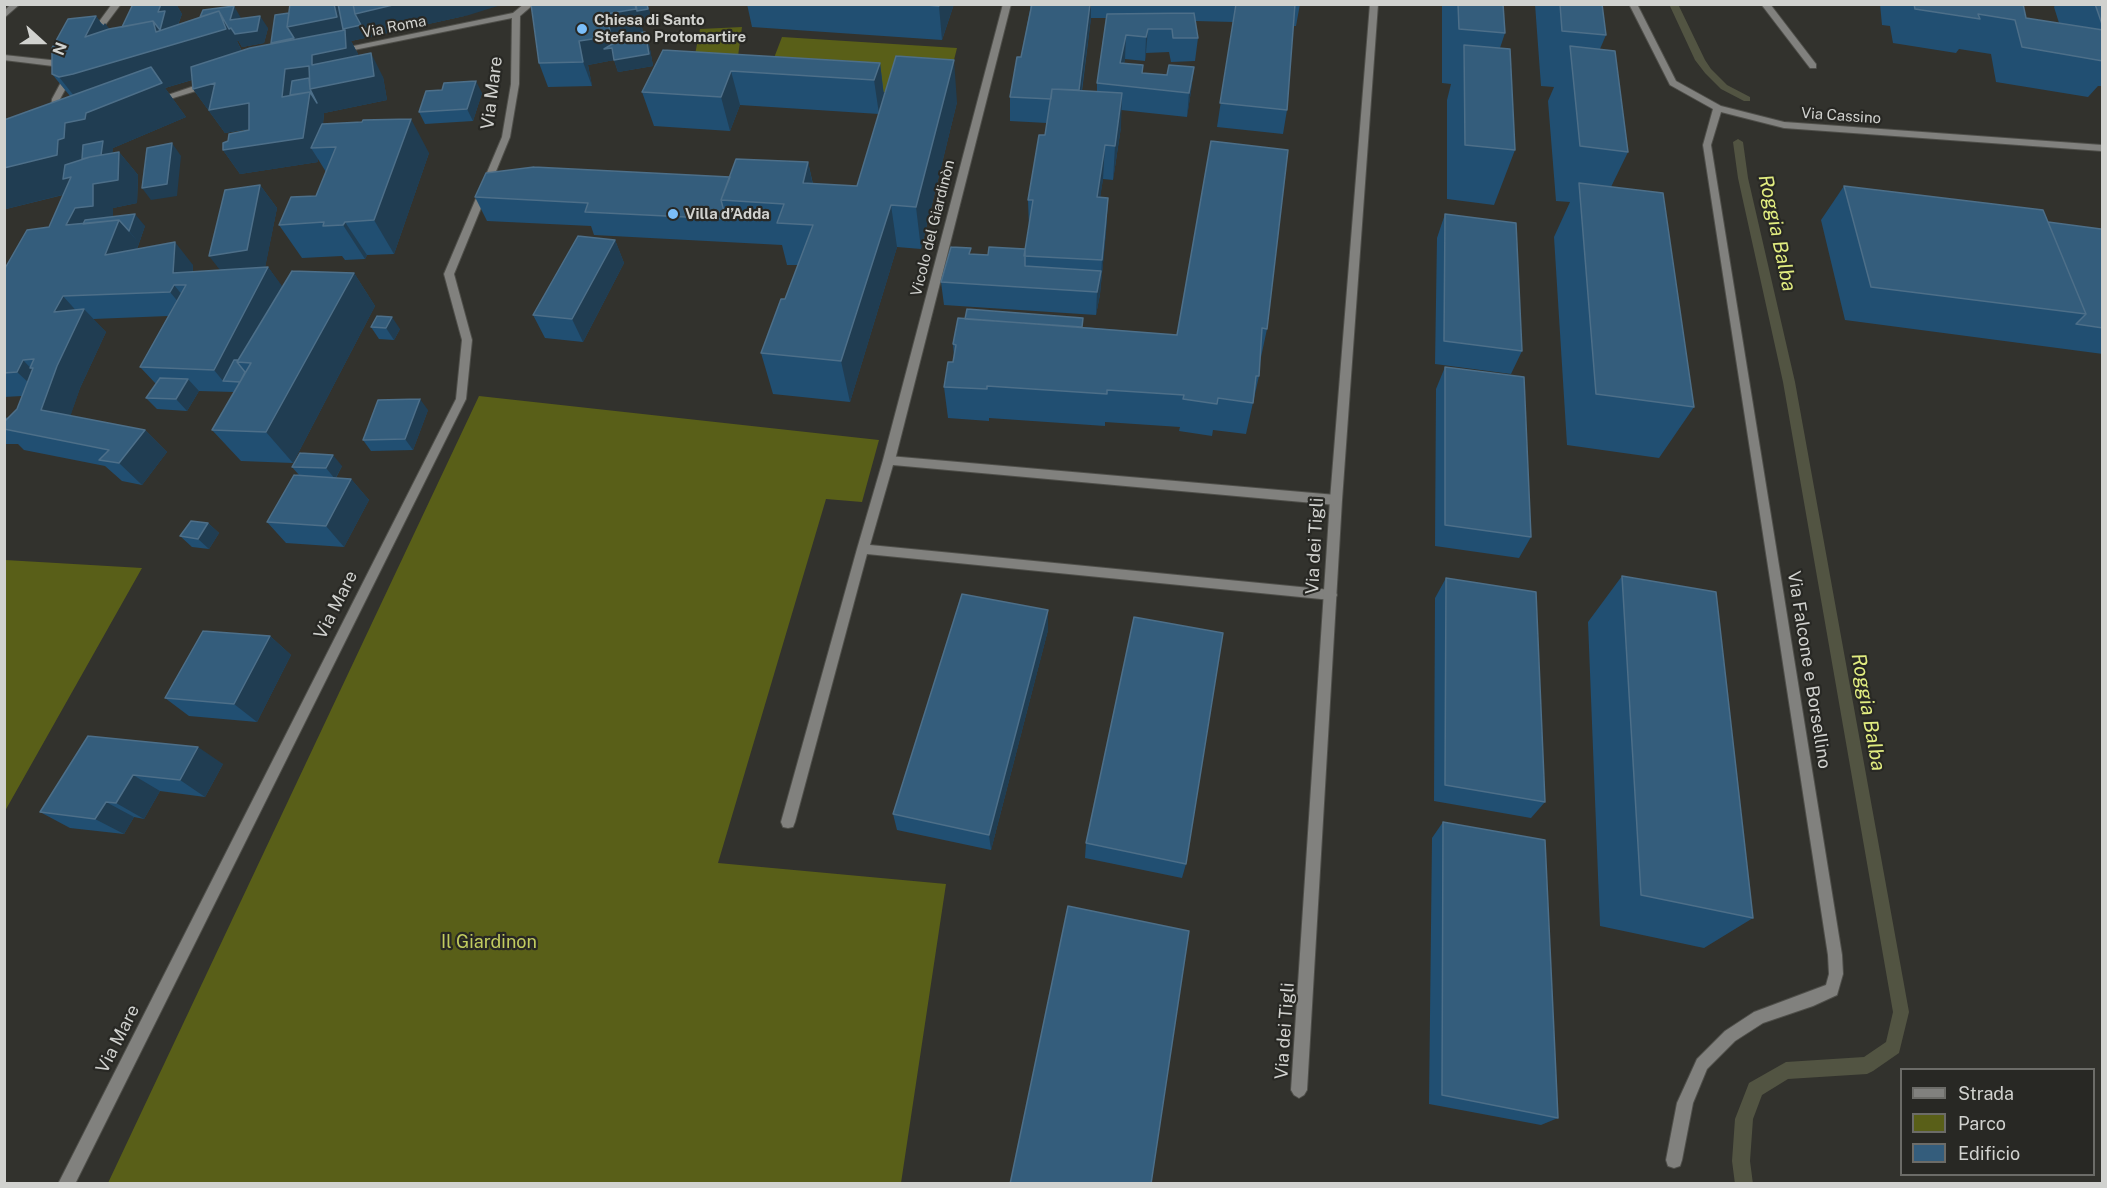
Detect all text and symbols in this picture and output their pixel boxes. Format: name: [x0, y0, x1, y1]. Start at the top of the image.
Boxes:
place label: Chiesa di Santo Stefano Protomartire: [594, 11, 746, 46]
north arrow: [12, 12, 72, 72]
street label: Via Roma: [360, 12, 428, 42]
marker: Chiesa di Santo Stefano Protomartire: [575, 22, 589, 36]
text: N: [48, 39, 70, 58]
street label: Via Mare: [477, 55, 507, 131]
street label: Via Cassino: [1800, 104, 1882, 128]
street label: Vicolo del Giardinòn: [907, 158, 959, 298]
water label: Roggia Balba: [1753, 172, 1801, 294]
place label: Villa d’Adda: [685, 205, 770, 223]
marker: Villa d’Adda: [666, 207, 680, 221]
street label: Via dei Tigli: [1302, 497, 1328, 595]
street label: Via Mare: [310, 567, 362, 643]
street label: Via Falcone e Borsellino: [1783, 570, 1835, 770]
water label: Roggia Balba: [1846, 651, 1890, 773]
park label: Il Giardinon: [441, 931, 537, 953]
street label: Via dei Tigli: [1271, 982, 1299, 1080]
street label: Via Mare: [92, 1001, 144, 1077]
legend: [1900, 1068, 2095, 1176]
text: Strada: [1958, 1083, 2014, 1104]
text: Parco: [1958, 1113, 2006, 1134]
text: Edificio: [1958, 1143, 2020, 1164]

